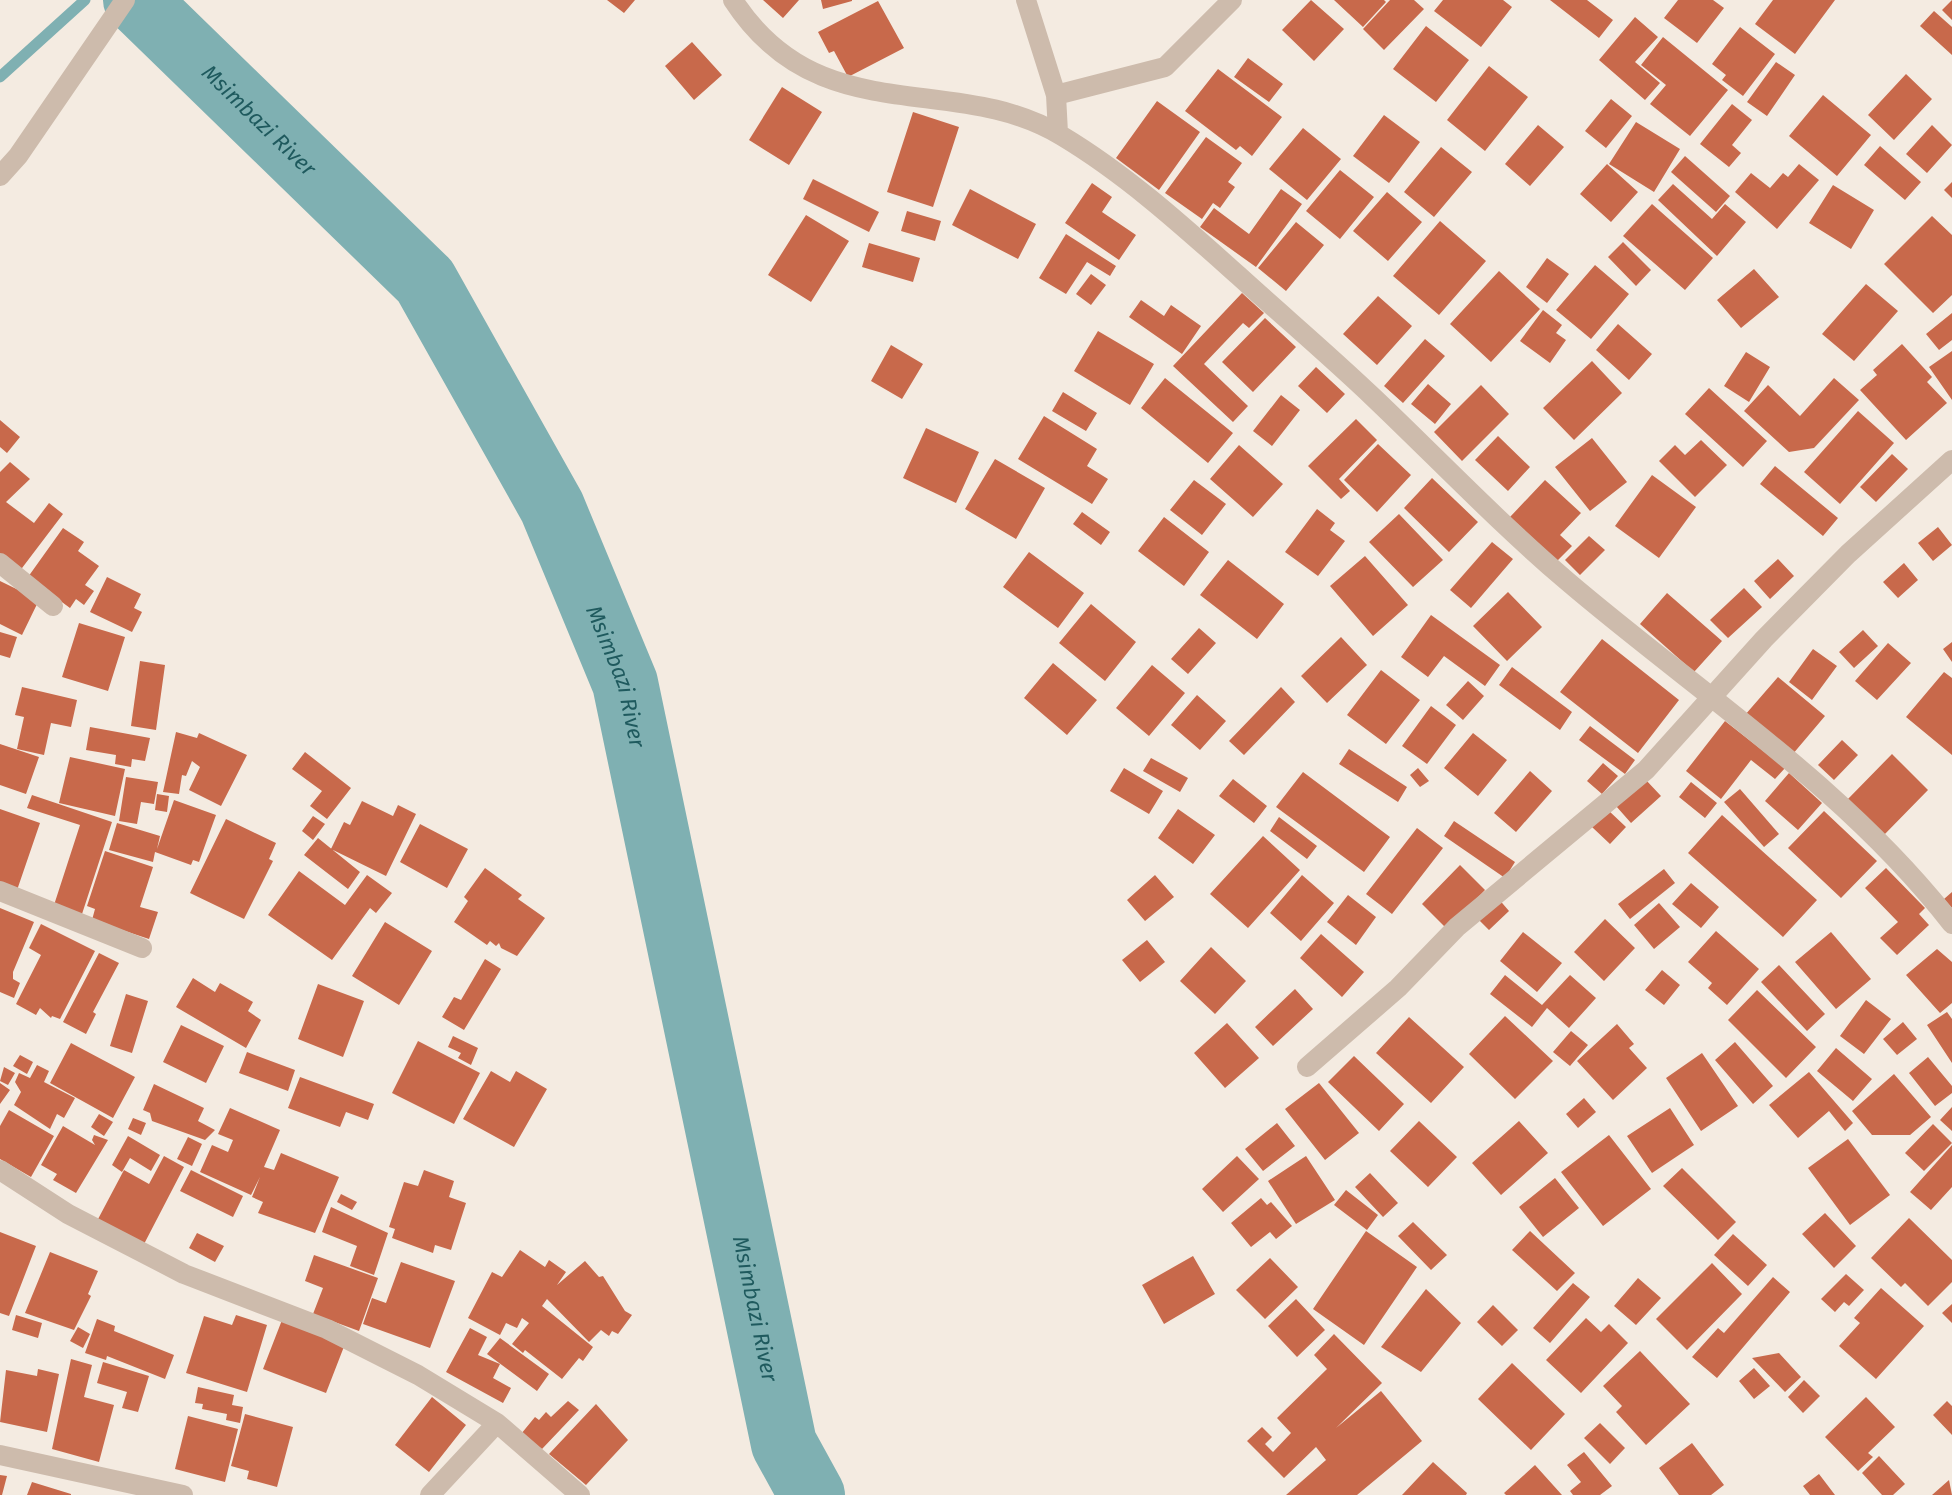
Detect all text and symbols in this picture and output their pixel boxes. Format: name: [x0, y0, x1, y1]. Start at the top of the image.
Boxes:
water label: Msimbazi River: [196, 59, 322, 182]
water label: Msimbazi River: [580, 601, 651, 750]
water label: Msimbazi River: [727, 1233, 784, 1385]

